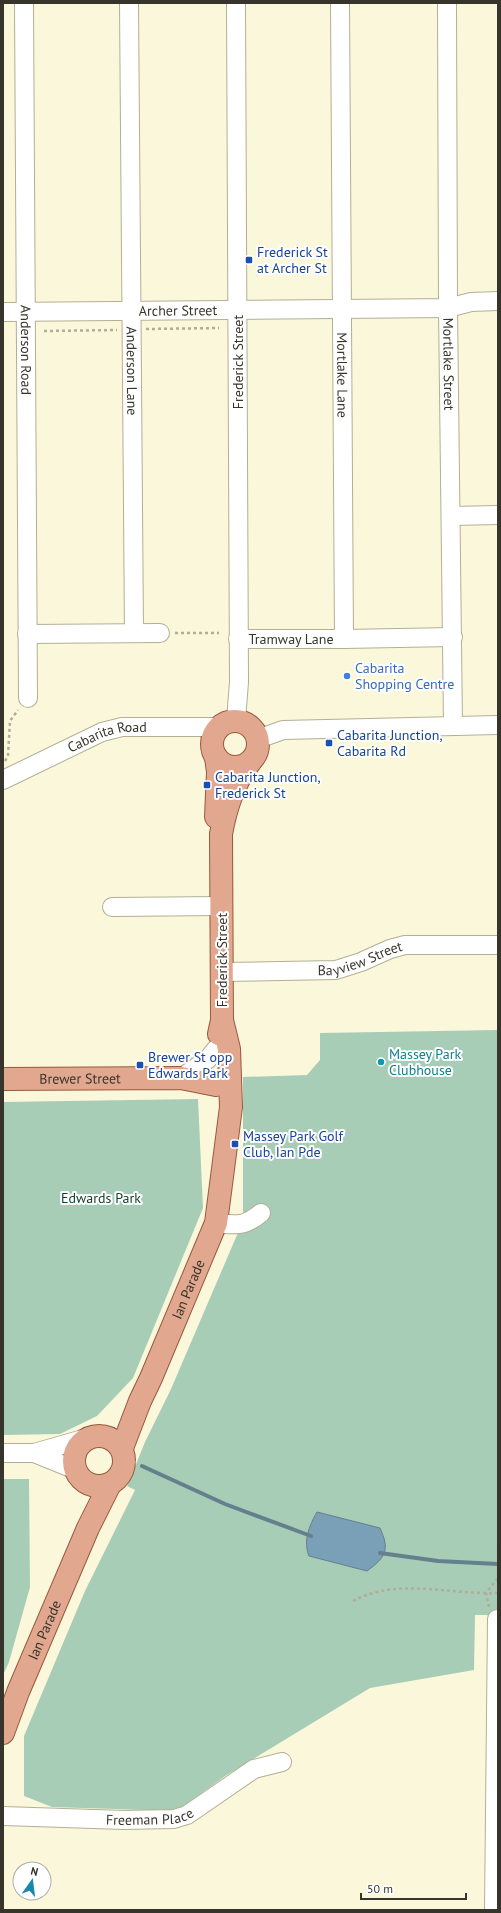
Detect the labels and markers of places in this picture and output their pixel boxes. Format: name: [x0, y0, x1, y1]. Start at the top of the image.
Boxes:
place label: Frederick St at Archer St: [257, 243, 328, 277]
marker: Frederick St at Archer St: [244, 255, 254, 265]
place label: Cabarita Shopping Centre: [355, 659, 454, 693]
marker: Cabarita Shopping Centre: [342, 671, 352, 681]
place label: Cabarita Junction, Cabarita Rd: [337, 726, 443, 760]
marker: Cabarita Junction, Cabarita Rd: [324, 738, 334, 748]
place label: Cabarita Junction, Frederick St: [215, 768, 321, 802]
marker: Cabarita Junction, Frederick St: [202, 780, 212, 790]
place label: Massey Park Clubhouse: [389, 1045, 461, 1079]
place label: Brewer St opp Edwards Park: [148, 1048, 232, 1082]
marker: Massey Park Clubhouse: [376, 1057, 386, 1067]
marker: Brewer St opp Edwards Park: [135, 1060, 145, 1070]
place label: Massey Park Golf Club, Ian Pde: [243, 1127, 344, 1161]
marker: Massey Park Golf Club, Ian Pde: [230, 1139, 240, 1149]

